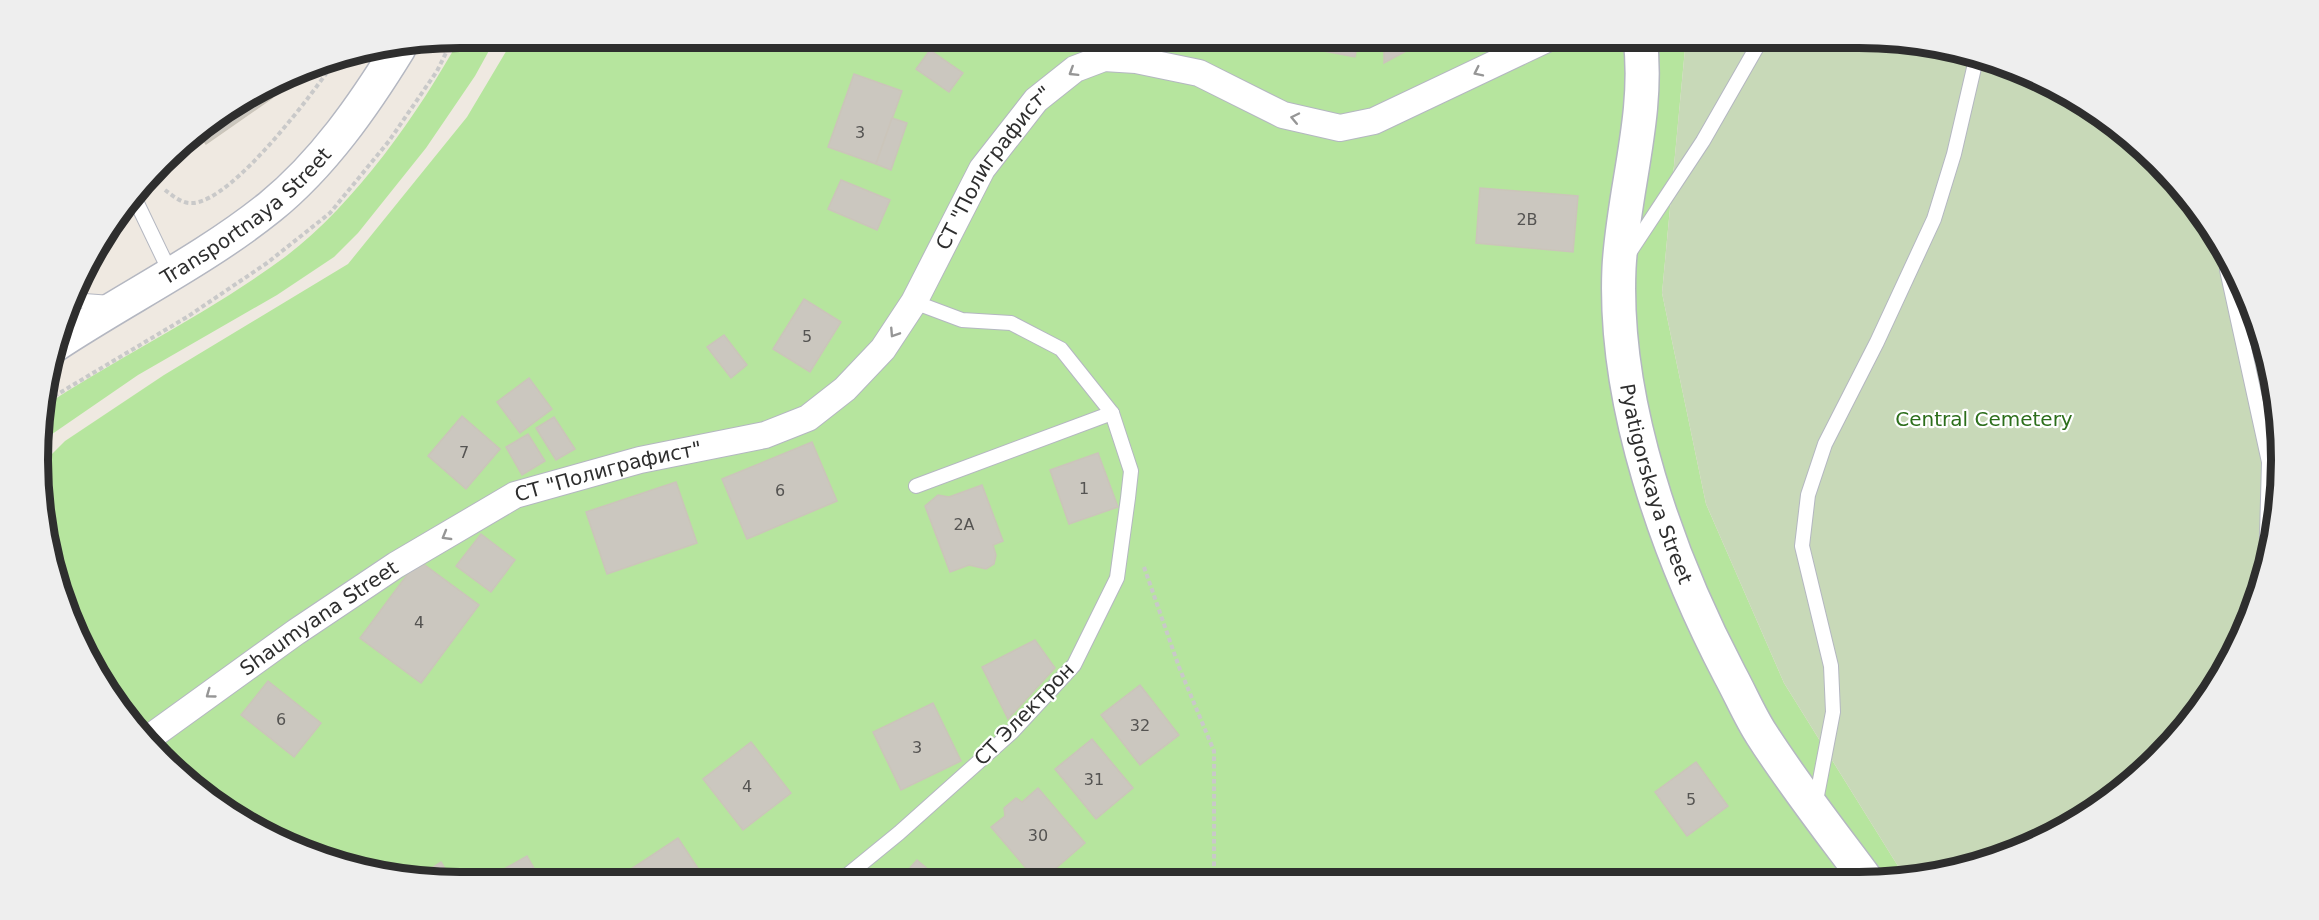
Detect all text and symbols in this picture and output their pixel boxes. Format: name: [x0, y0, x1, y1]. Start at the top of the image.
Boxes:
one-way arrow: [1069, 64, 1080, 75]
one-way arrow: [1473, 64, 1484, 76]
street label: СТ "Полиграфист": [931, 81, 1056, 254]
one-way arrow: [1291, 112, 1301, 125]
house number: 3: [855, 123, 865, 142]
street label: Transportnaya Street: [155, 142, 336, 290]
house number: 2В: [1516, 210, 1538, 229]
one-way arrow: [890, 326, 901, 337]
house number: 5: [802, 327, 812, 346]
street label: Pyatigorskaya Street: [1615, 382, 1698, 587]
park label: Central Cemetery: [1895, 407, 2073, 431]
street label: СТ "Полиграфист": [512, 436, 704, 507]
house number: 7: [459, 443, 469, 462]
house number: 1: [1079, 479, 1089, 498]
house number: 6: [775, 481, 785, 500]
house number: 2А: [953, 515, 975, 534]
one-way arrow: [442, 528, 452, 540]
street label: Shaumyana Street: [235, 555, 402, 680]
house number: 4: [414, 613, 424, 632]
street label: СТ Электрон: [969, 658, 1079, 770]
one-way arrow: [206, 686, 217, 697]
house number: 6: [276, 710, 286, 729]
house number: 32: [1130, 716, 1150, 735]
house number: 3: [912, 738, 922, 757]
house number: 31: [1084, 770, 1104, 789]
house number: 4: [742, 777, 752, 796]
house number: 5: [1686, 790, 1696, 809]
house number: 30: [1028, 826, 1048, 845]

